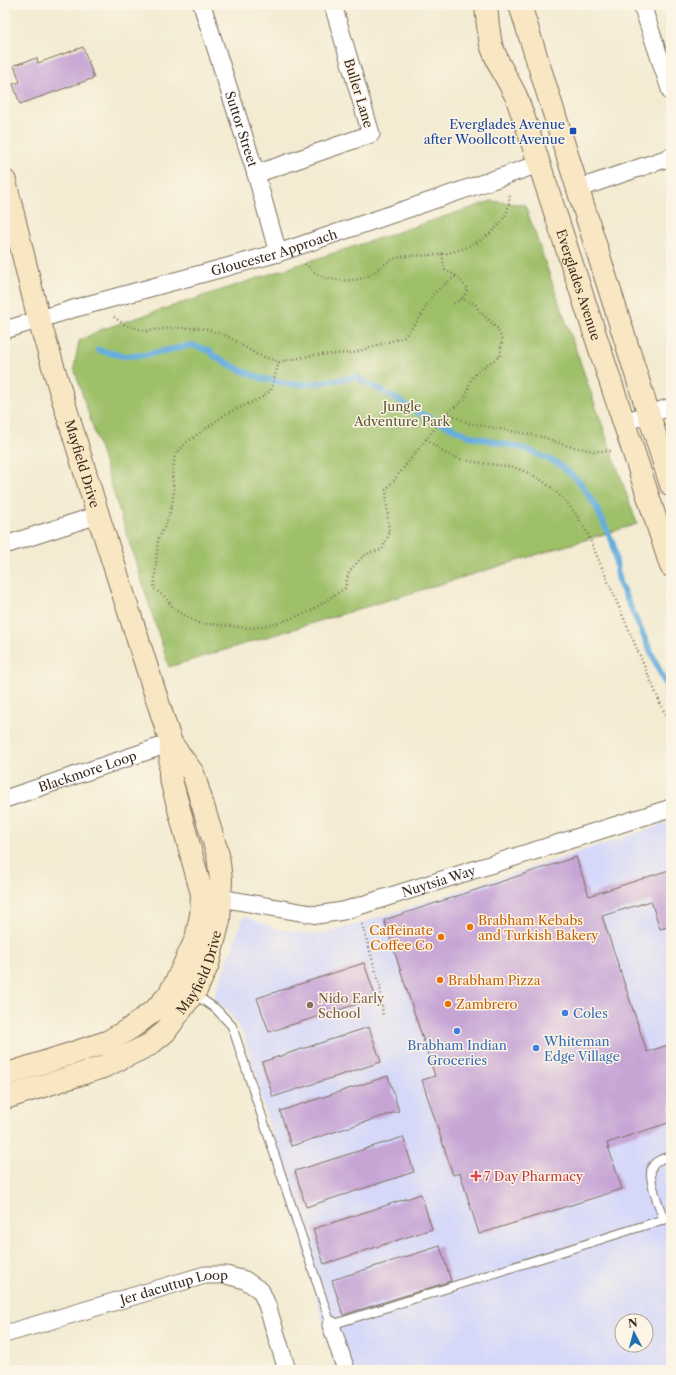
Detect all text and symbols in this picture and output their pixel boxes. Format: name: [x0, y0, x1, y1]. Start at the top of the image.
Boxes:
street label: Buller Lane: [341, 56, 377, 130]
street label: Suttor Street: [222, 89, 261, 169]
place label: Everglades Avenue after Woollcott Avenue: [424, 116, 565, 147]
marker: Everglades Avenue after Woollcott Avenue: [568, 126, 578, 136]
street label: Gloucester Approach: [209, 225, 339, 279]
street label: Everglades Avenue: [553, 227, 604, 342]
park label: Jungle Adventure Park: [353, 398, 451, 429]
street label: Mayfield Drive: [62, 417, 103, 510]
street label: Blackmore Loop: [36, 747, 139, 795]
street label: Nuytsia Way: [400, 862, 478, 900]
place label: Brabham Kebabs and Turkish Bakery: [478, 912, 599, 943]
place label: Caffeinate Coffee Co: [369, 922, 433, 953]
marker: Brabham Kebabs and Turkish Bakery: [465, 922, 475, 932]
street label: Mayfield Drive: [173, 929, 224, 1017]
marker: Caffeinate Coffee Co: [436, 932, 446, 942]
place label: Brabham Pizza: [448, 972, 541, 988]
marker: Brabham Pizza: [435, 975, 445, 985]
place label: Nido Early School: [318, 990, 385, 1021]
place label: Zambrero: [456, 996, 517, 1012]
marker: Zambrero: [443, 999, 453, 1009]
marker: Nido Early School: [305, 1000, 315, 1010]
place label: Coles: [573, 1005, 608, 1021]
marker: Coles: [560, 1008, 570, 1018]
marker: Brabham Indian Groceries: [452, 1026, 462, 1036]
place label: Whiteman Edge Village: [543, 1033, 620, 1064]
place label: Brabham Indian Groceries: [407, 1037, 507, 1068]
marker: Whiteman Edge Village: [531, 1043, 541, 1053]
place label: 7 Day Pharmacy: [484, 1168, 584, 1184]
marker: 7 Day Pharmacy: [471, 1171, 481, 1181]
street label: Jer dacuttup Loop: [116, 1267, 228, 1308]
north arrow: [614, 1313, 654, 1353]
text: N: [627, 1316, 639, 1331]

